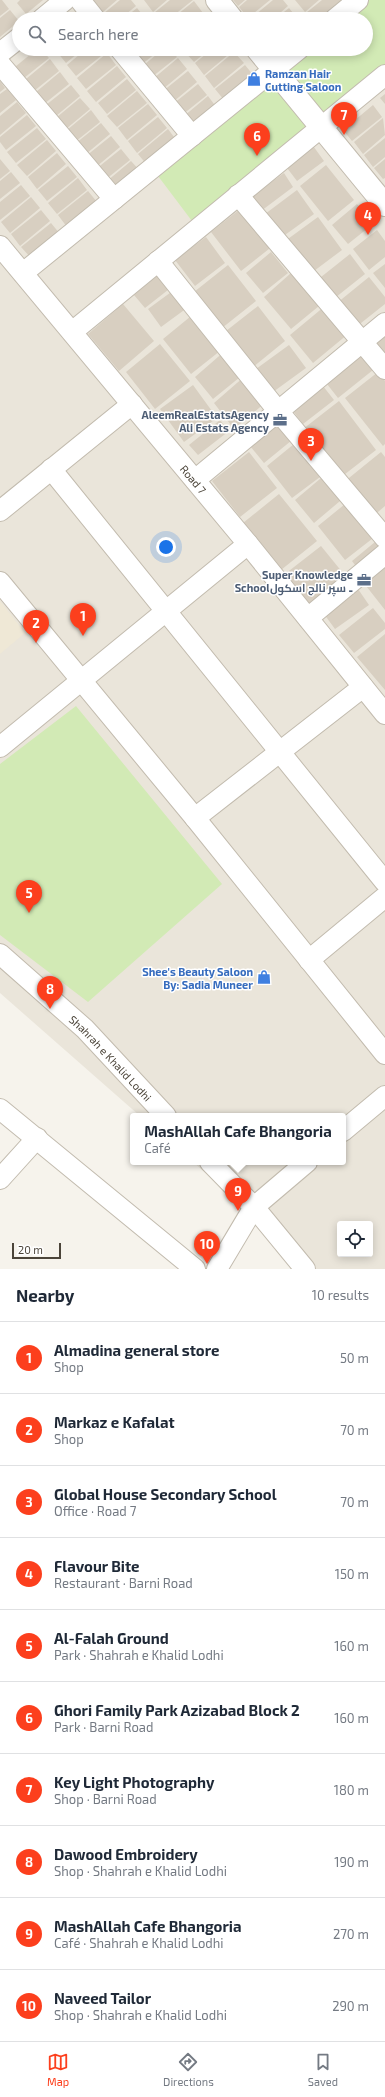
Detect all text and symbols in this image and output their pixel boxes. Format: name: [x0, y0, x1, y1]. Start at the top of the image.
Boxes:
search box: [12, 12, 373, 56]
icon: search: [26, 23, 48, 45]
text: Search here: [58, 25, 139, 43]
place label: Ramzan Hair Cutting Saloon: [265, 67, 341, 93]
shop icon: Ramzan Hair Cutting Saloon: [246, 71, 262, 87]
pin: 7: [331, 102, 357, 135]
pin: 6: [244, 123, 270, 156]
pin: 4: [355, 202, 381, 235]
place label: AleemRealEstatsAgency Ali Estats Agency: [141, 408, 270, 435]
office icon: AleemRealEstatsAgency Ali Estats Agency: [272, 412, 288, 428]
pin: 3: [298, 428, 324, 461]
street label: Road 7: [178, 462, 210, 496]
your location: [156, 537, 176, 557]
place label: Super Knowledge School۔ سپر نالج اسکول: [235, 568, 353, 597]
office icon: Super Knowledge School۔ سپر نالج اسکول: [356, 572, 372, 588]
pin: 1: [70, 603, 96, 636]
pin: 2: [23, 610, 49, 643]
pin: 5: [16, 880, 42, 913]
place label: Shee's Beauty Saloon By: Sadia Muneer: [142, 965, 253, 992]
shop icon: Shee's Beauty Saloon By: Sadia Muneer: [256, 969, 272, 985]
pin: 8: [37, 976, 63, 1009]
street label: Shahrah e Khalid Lodhi: [67, 1012, 155, 1103]
popup: [130, 1113, 346, 1165]
text: MashAllah Cafe Bhangoria: [144, 1122, 332, 1140]
text: Café: [144, 1140, 171, 1156]
pin: 9: [225, 1178, 251, 1211]
map controls: [337, 1221, 373, 1257]
button: locate: [337, 1221, 373, 1257]
pin: 10: [194, 1231, 220, 1264]
scale bar: [12, 1241, 61, 1260]
text: 20 m: [18, 1243, 43, 1256]
text: Nearby: [16, 1285, 74, 1305]
text: 10 results: [312, 1287, 369, 1303]
text: Almadina general store: [54, 1341, 219, 1359]
text: 1: [26, 1350, 32, 1366]
text: 50 m: [340, 1350, 369, 1366]
text: Shop: [54, 1359, 84, 1375]
text: Markaz e Kafalat: [54, 1413, 175, 1431]
text: 2: [25, 1422, 33, 1438]
text: 70 m: [340, 1422, 369, 1438]
text: Shop: [54, 1431, 84, 1447]
text: Global House Secondary School: [54, 1485, 277, 1503]
text: 3: [25, 1494, 33, 1510]
text: 70 m: [340, 1494, 369, 1510]
text: Office · Road 7: [54, 1503, 136, 1519]
text: Flavour Bite: [54, 1557, 140, 1575]
text: 4: [25, 1566, 33, 1582]
text: 150 m: [335, 1566, 369, 1582]
text: Restaurant · Barni Road: [54, 1575, 193, 1591]
text: Al-Falah Ground: [54, 1629, 169, 1647]
text: 5: [25, 1638, 33, 1654]
text: 160 m: [334, 1638, 369, 1654]
text: Park · Shahrah e Khalid Lodhi: [54, 1647, 224, 1663]
text: Ghori Family Park Azizabad Block 2: [54, 1701, 300, 1719]
text: 6: [25, 1710, 33, 1726]
text: 160 m: [334, 1710, 369, 1726]
text: Park · Barni Road: [54, 1719, 153, 1735]
text: Key Light Photography: [54, 1773, 215, 1791]
text: 7: [26, 1782, 32, 1798]
text: 180 m: [334, 1782, 369, 1798]
text: Shop · Barni Road: [54, 1791, 157, 1807]
text: Dawood Embroidery: [54, 1845, 198, 1863]
text: 8: [25, 1854, 33, 1870]
text: 190 m: [334, 1854, 369, 1870]
text: Shop · Shahrah e Khalid Lodhi: [54, 1863, 227, 1879]
text: MashAllah Cafe Bhangoria: [54, 1917, 242, 1935]
text: 9: [25, 1926, 33, 1942]
text: 270 m: [333, 1926, 369, 1942]
text: Café · Shahrah e Khalid Lodhi: [54, 1935, 224, 1951]
text: Naveed Tailor: [54, 1989, 151, 2007]
text: 10: [22, 1998, 36, 2014]
text: 290 m: [332, 1998, 369, 2014]
text: Shop · Shahrah e Khalid Lodhi: [54, 2007, 227, 2023]
tab: Map: [47, 2051, 69, 2088]
tab: Directions: [163, 2051, 214, 2088]
tab: Saved: [308, 2051, 338, 2088]

